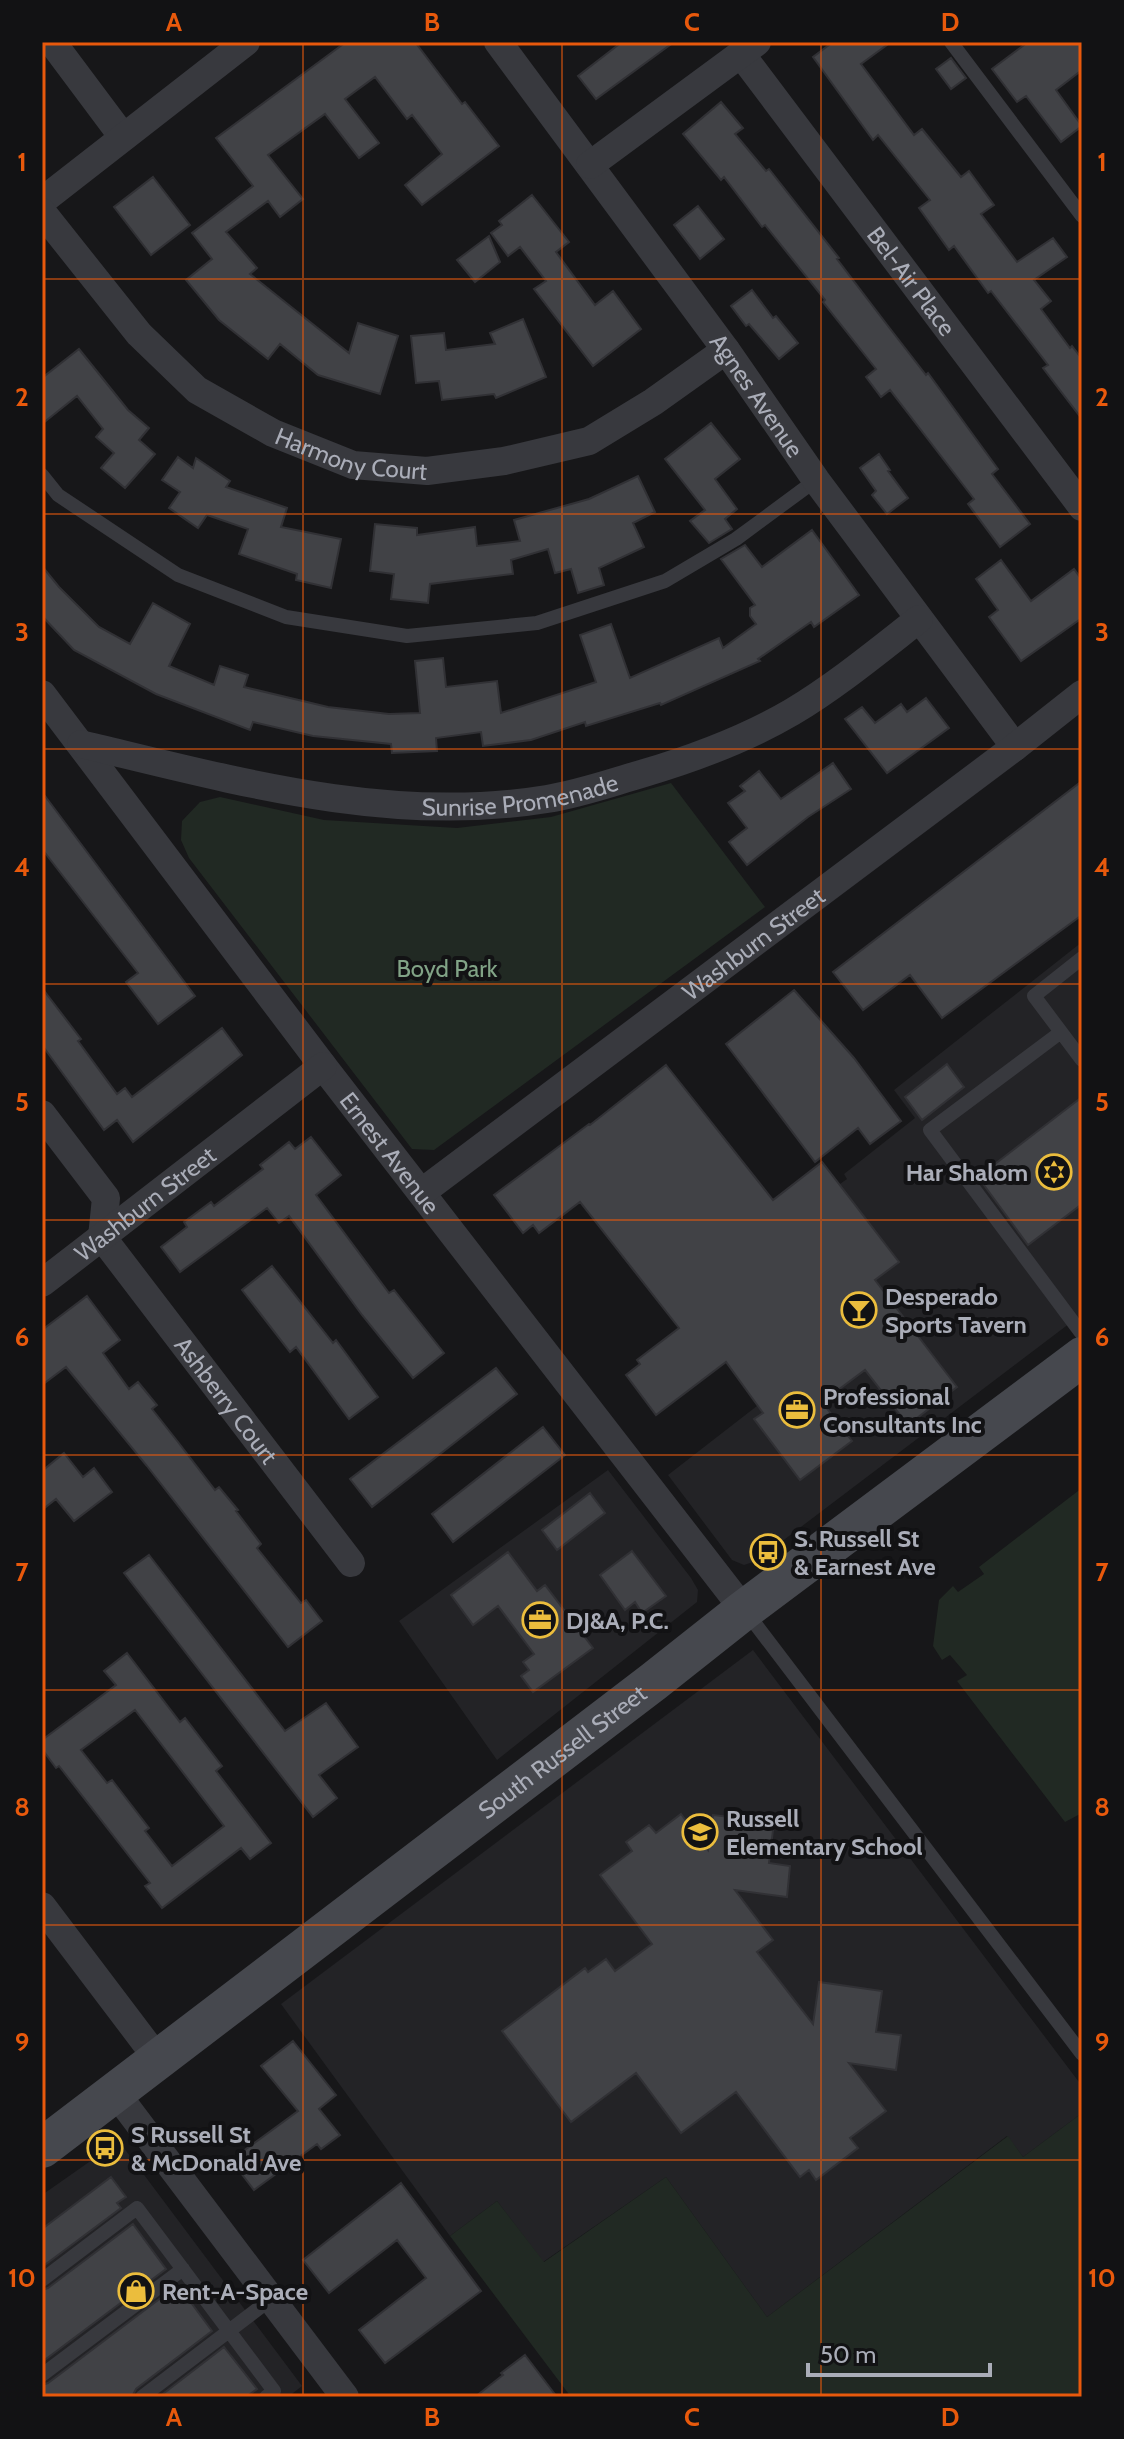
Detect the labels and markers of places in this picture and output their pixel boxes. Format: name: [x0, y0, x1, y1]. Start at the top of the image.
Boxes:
synagogue icon: Har Shalom: [1035, 1153, 1073, 1191]
place label: Har Shalom: [906, 1158, 1028, 1187]
place label: Desperado Sports Tavern: [885, 1282, 1027, 1339]
bar icon: Desperado Sports Tavern: [840, 1291, 878, 1329]
place label: Professional Consultants Inc: [823, 1382, 982, 1439]
office icon: Professional Consultants Inc: [778, 1391, 816, 1429]
place label: S. Russell St & Earnest Ave: [794, 1524, 936, 1581]
bus stop icon: S. Russell St & Earnest Ave: [749, 1533, 787, 1571]
office icon: DJ&A, P.C.: [521, 1601, 559, 1639]
place label: DJ&A, P.C.: [566, 1606, 669, 1635]
place label: Russell Elementary School: [726, 1804, 923, 1861]
school or university icon: Russell Elementary School: [681, 1813, 719, 1851]
place label: S Russell St & McDonald Ave: [131, 2120, 301, 2177]
bus stop icon: S Russell St & McDonald Ave: [86, 2129, 124, 2167]
shop icon: Rent-A-Space: [117, 2272, 155, 2310]
place label: Rent-A-Space: [162, 2277, 308, 2306]

